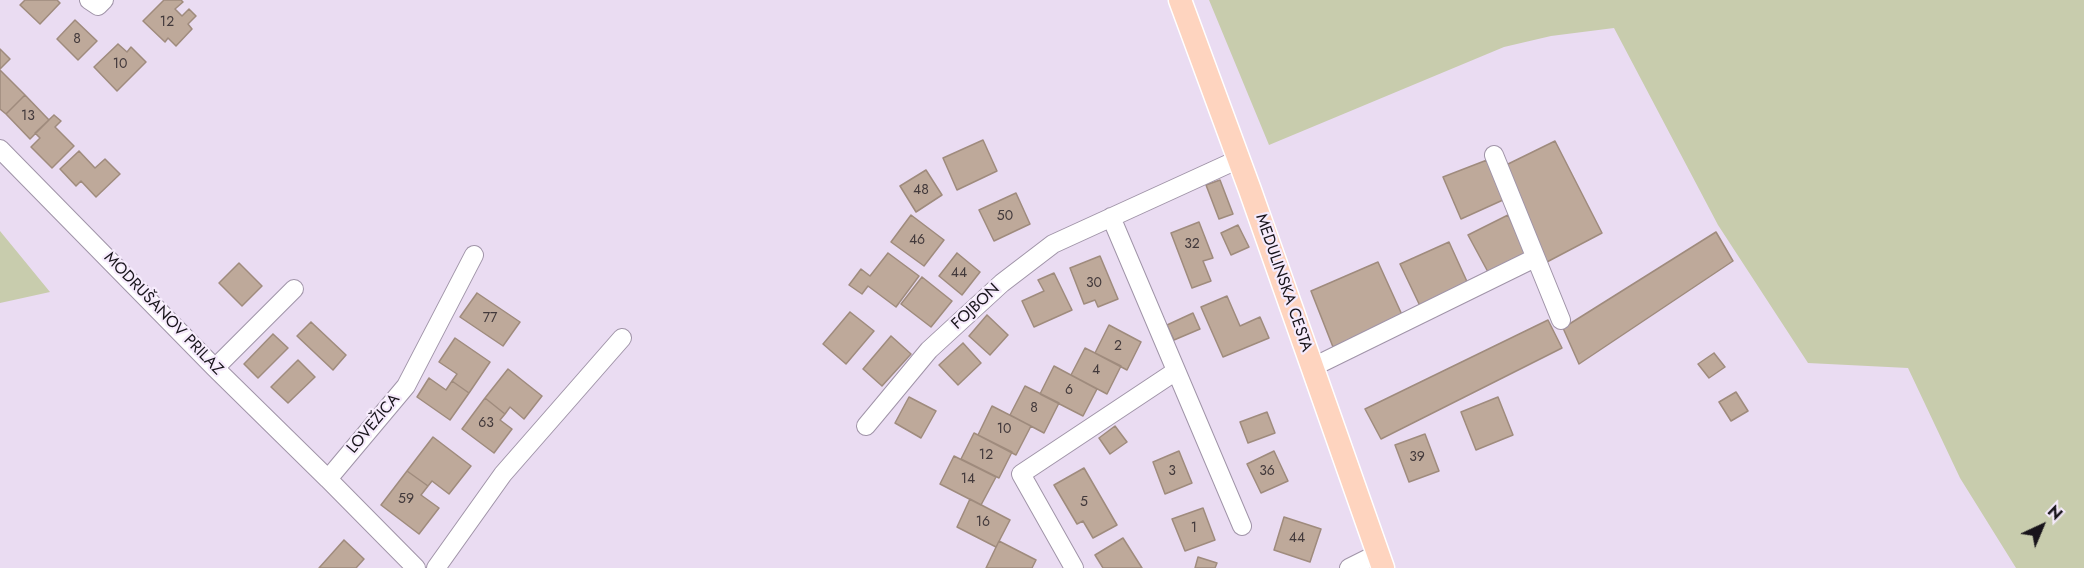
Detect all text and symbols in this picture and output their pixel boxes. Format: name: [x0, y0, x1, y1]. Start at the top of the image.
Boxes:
house number: 12: [160, 15, 174, 31]
house number: 8: [73, 32, 81, 48]
house number: 10: [113, 57, 127, 73]
house number: 13: [21, 109, 35, 125]
house number: 48: [913, 183, 929, 199]
house number: 50: [997, 209, 1013, 225]
street label: MEDULINSKA CESTA: [1250, 212, 1316, 354]
house number: 46: [909, 233, 925, 249]
house number: 32: [1184, 237, 1200, 253]
street label: MODRUŠANOV PRILAZ: [99, 249, 227, 379]
house number: 44: [951, 266, 967, 282]
house number: 30: [1086, 276, 1102, 292]
street label: FOJBON: [948, 280, 1004, 334]
house number: 77: [483, 311, 497, 327]
house number: 2: [1114, 339, 1122, 355]
house number: 4: [1092, 363, 1100, 379]
house number: 6: [1065, 383, 1073, 399]
street label: LOVEŽICA: [343, 390, 405, 458]
house number: 8: [1030, 401, 1038, 417]
house number: 63: [478, 416, 494, 432]
house number: 10: [997, 422, 1011, 438]
house number: 12: [979, 448, 993, 464]
house number: 39: [1409, 450, 1425, 466]
house number: 3: [1168, 464, 1176, 480]
house number: 36: [1259, 464, 1275, 480]
house number: 14: [961, 472, 975, 488]
house number: 59: [398, 492, 414, 508]
house number: 5: [1080, 495, 1088, 511]
north arrow: [2012, 496, 2072, 556]
text: N: [2042, 500, 2067, 525]
house number: 16: [976, 515, 990, 531]
house number: 1: [1191, 521, 1197, 537]
house number: 44: [1289, 531, 1305, 547]

